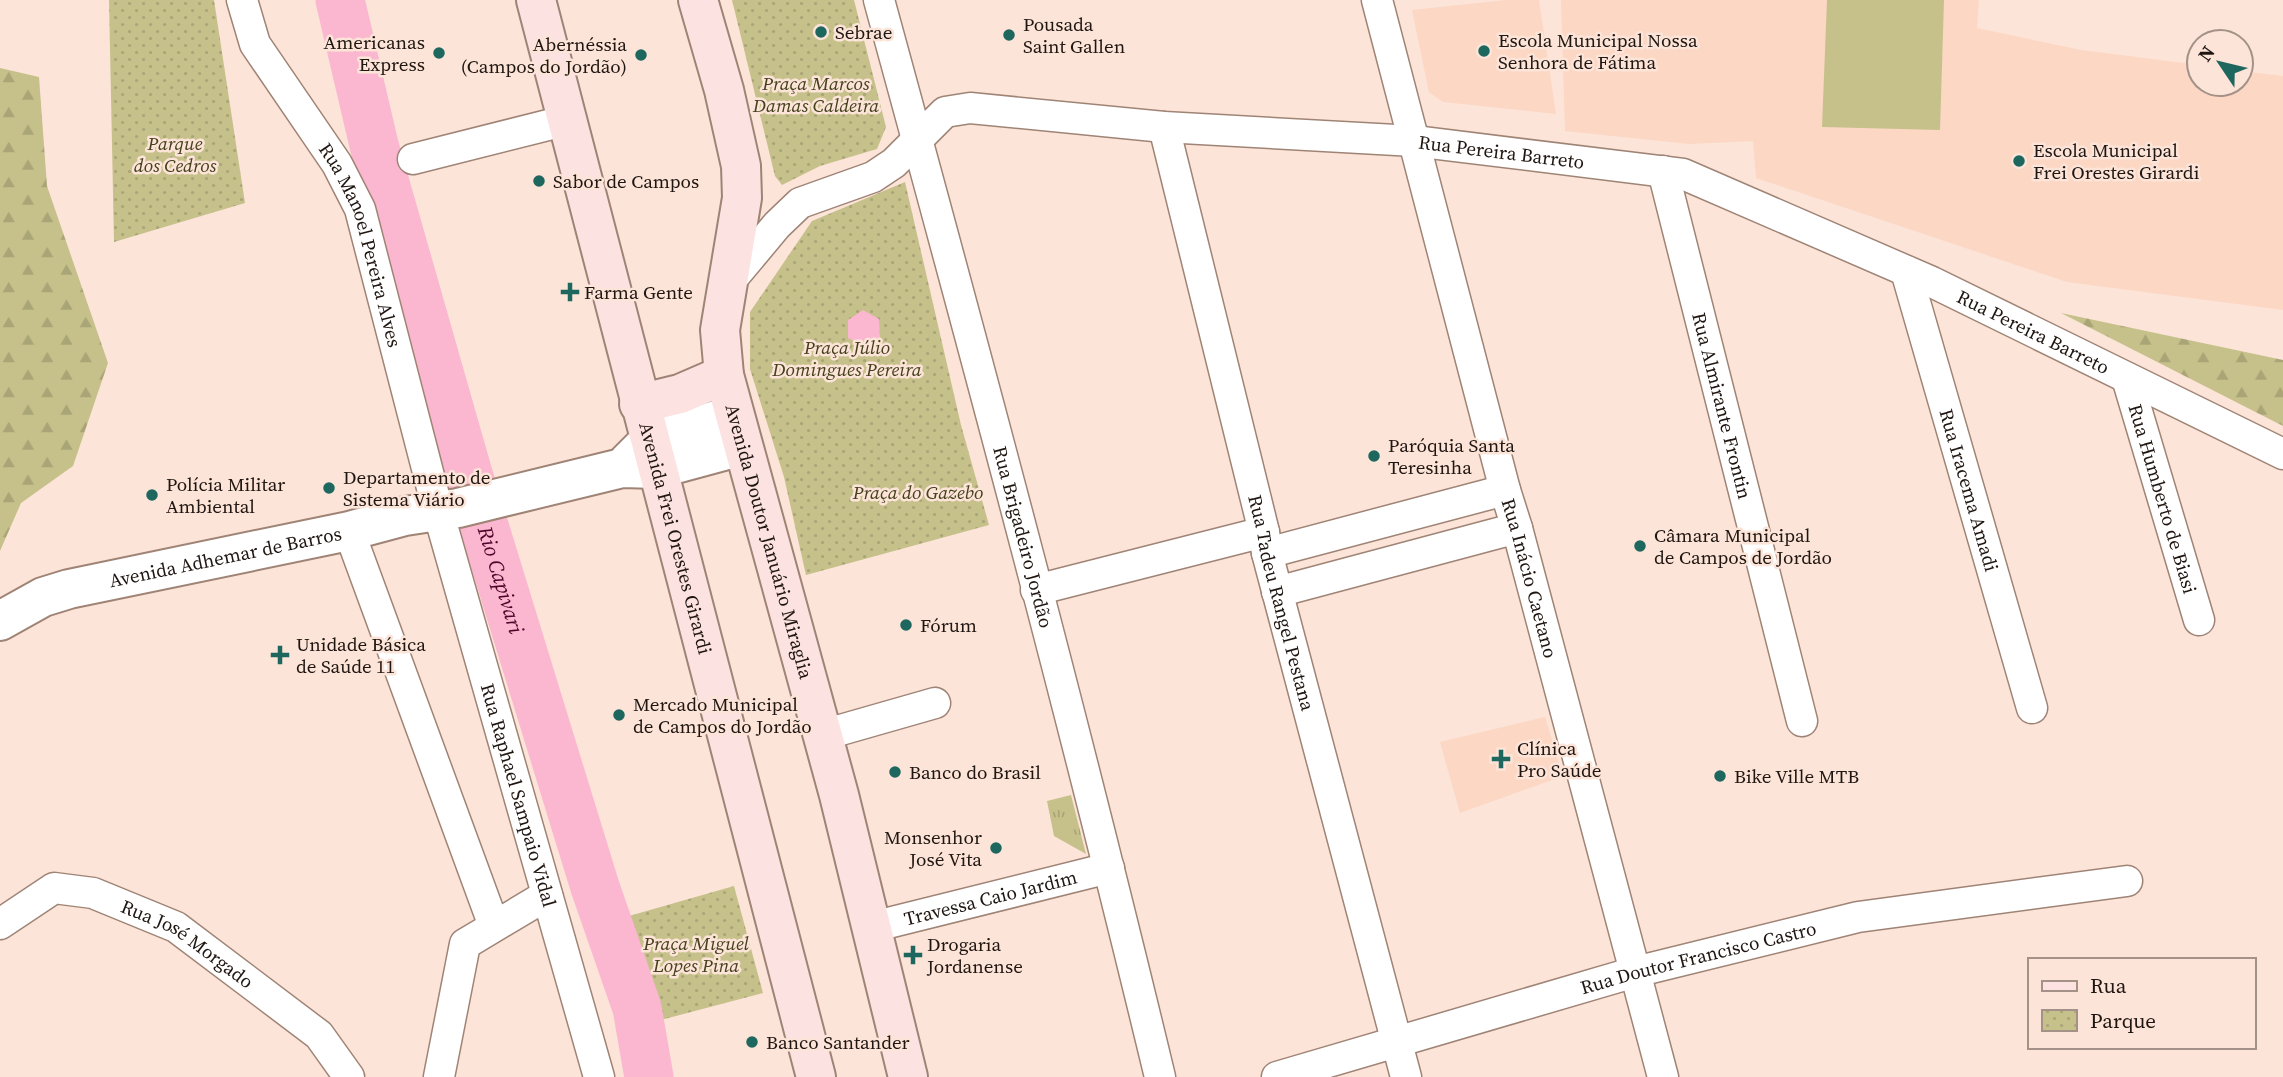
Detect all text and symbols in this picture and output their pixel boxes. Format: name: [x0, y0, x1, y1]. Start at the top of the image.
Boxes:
place label: Pousada Saint Gallen: [1023, 11, 1125, 59]
place label: Sebrae: [835, 19, 892, 45]
marker: Sebrae: [813, 24, 829, 40]
marker: Pousada Saint Gallen: [1001, 27, 1017, 43]
place label: Escola Municipal Nossa Senhora de Fátima: [1498, 27, 1698, 75]
north arrow: [2185, 28, 2255, 98]
place label: Americanas Express: [324, 29, 425, 77]
place label: Abernéssia (Campos do Jordão): [461, 31, 627, 79]
text: N: [2191, 40, 2221, 66]
marker: Escola Municipal Nossa Senhora de Fátima: [1476, 43, 1492, 59]
marker: Americanas Express: [431, 45, 447, 61]
marker: Abernéssia (Campos do Jordão): [633, 47, 649, 63]
park label: Praça Marcos Damas Caldeira: [752, 70, 879, 118]
street label: Rua Pereira Barreto: [1417, 129, 1586, 175]
park label: Parque dos Cedros: [134, 130, 216, 178]
street label: Rua Manoel Pereira Alves: [313, 137, 408, 350]
place label: Escola Municipal Frei Orestes Girardi: [2033, 137, 2200, 185]
marker: Escola Municipal Frei Orestes Girardi: [2011, 153, 2027, 169]
place label: Sabor de Campos: [553, 168, 699, 194]
marker: Sabor de Campos: [531, 173, 547, 189]
place label: Farma Gente: [584, 279, 693, 305]
street label: Rua Pereira Barreto: [1953, 283, 2114, 380]
marker: Farma Gente: [562, 284, 578, 300]
street label: Rua Almirante Frontin: [1686, 310, 1758, 502]
park label: Praça Júlio Domingues Pereira: [771, 334, 922, 382]
street label: Avenida Doutor Januário Miraglia: [720, 401, 820, 682]
street label: Rua Humberto de Biasi: [2122, 401, 2203, 597]
street label: Rua Iracema Amadi: [1933, 406, 2005, 575]
street label: Avenida Frei Orestes Girardi: [633, 419, 719, 657]
place label: Paróquia Santa Teresinha: [1388, 432, 1515, 480]
street label: Rua Brigadeiro Jordão: [987, 443, 1060, 631]
marker: Paróquia Santa Teresinha: [1366, 448, 1382, 464]
place label: Departamento de Sistema Viário: [343, 464, 491, 512]
place label: Polícia Militar Ambiental: [166, 471, 285, 519]
park label: Praça do Gazebo: [852, 479, 983, 505]
marker: Departamento de Sistema Viário: [321, 480, 337, 496]
marker: Polícia Militar Ambiental: [144, 487, 160, 503]
street label: Rua Tadeu Rangel Pestana: [1242, 492, 1321, 714]
street label: Rua Inácio Caetano: [1495, 495, 1564, 661]
street label: Avenida Adhemar de Barros: [107, 520, 344, 593]
water label: Rio Capivari: [471, 522, 531, 638]
place label: Câmara Municipal de Campos de Jordão: [1654, 522, 1832, 570]
marker: Câmara Municipal de Campos de Jordão: [1632, 538, 1648, 554]
place label: Fórum: [920, 612, 977, 638]
marker: Fórum: [898, 617, 914, 633]
place label: Unidade Básica de Saúde 11: [296, 631, 426, 679]
marker: Unidade Básica de Saúde 11: [270, 645, 290, 665]
street label: Rua Raphael Sampaio Vidal: [475, 680, 563, 910]
place label: Mercado Municipal de Campos do Jordão: [633, 691, 812, 739]
marker: Mercado Municipal de Campos do Jordão: [611, 707, 627, 723]
place label: Clínica Pro Saúde: [1517, 735, 1601, 783]
marker: Clínica Pro Saúde: [1491, 749, 1511, 769]
place label: Banco do Brasil: [909, 759, 1041, 785]
place label: Bike Ville MTB: [1734, 763, 1859, 789]
marker: Banco do Brasil: [887, 764, 903, 780]
marker: Bike Ville MTB: [1712, 768, 1728, 784]
place label: Monsenhor José Vita: [884, 824, 982, 872]
marker: Monsenhor José Vita: [988, 840, 1004, 856]
street label: Travessa Caio Jardim: [901, 863, 1080, 932]
street label: Rua José Morgado: [117, 893, 259, 994]
street label: Rua Doutor Francisco Castro: [1577, 915, 1819, 1000]
park label: Praça Miguel Lopes Pina: [642, 930, 749, 978]
place label: Drogaria Jordanense: [926, 931, 1023, 979]
marker: Drogaria Jordanense: [905, 947, 921, 963]
legend: [2028, 958, 2255, 1049]
text: Rua: [2090, 971, 2127, 1000]
text: Parque: [2090, 1006, 2156, 1035]
place label: Banco Santander: [766, 1029, 910, 1055]
marker: Banco Santander: [744, 1034, 760, 1050]

